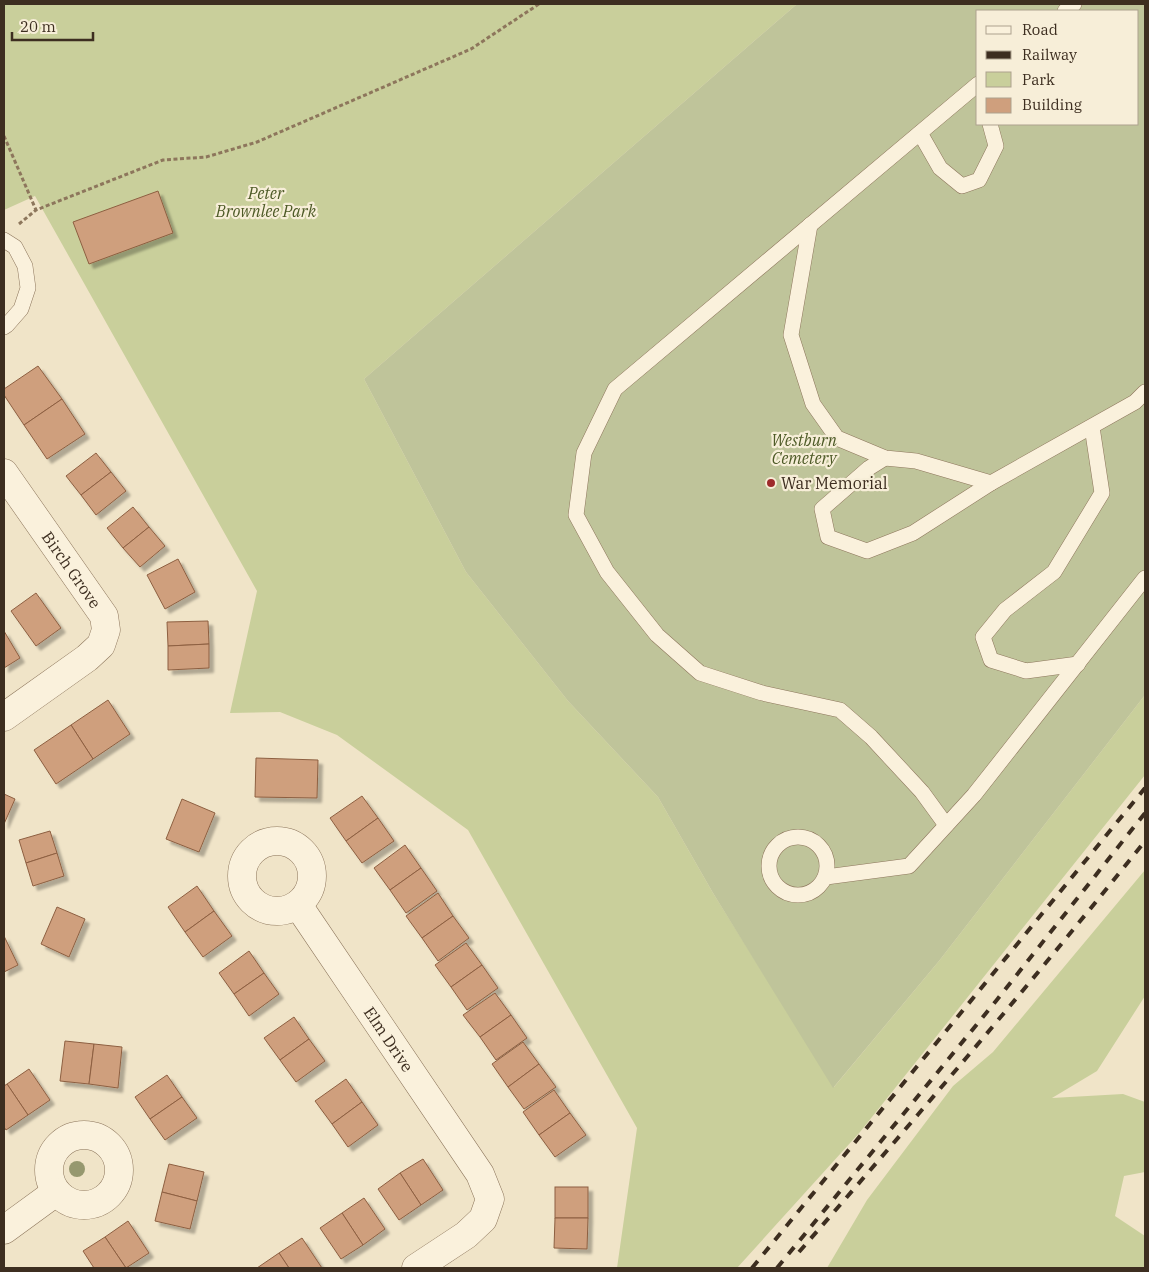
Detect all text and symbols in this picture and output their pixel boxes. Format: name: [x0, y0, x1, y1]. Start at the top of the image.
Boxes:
scale bar: [12, 10, 94, 42]
legend: [976, 10, 1139, 125]
text: 20 m: [20, 17, 56, 36]
text: Road: [1022, 20, 1058, 39]
text: Railway: [1022, 45, 1077, 64]
text: Park: [1022, 70, 1055, 89]
text: Building: [1022, 95, 1082, 114]
park label: Peter Brownlee Park: [215, 183, 317, 221]
park label: Westburn Cemetery: [771, 430, 838, 468]
place label: War Memorial: [781, 473, 888, 493]
marker: War Memorial: [765, 477, 777, 489]
street label: Birch Grove: [38, 527, 105, 612]
street label: Elm Drive: [360, 1003, 418, 1076]

